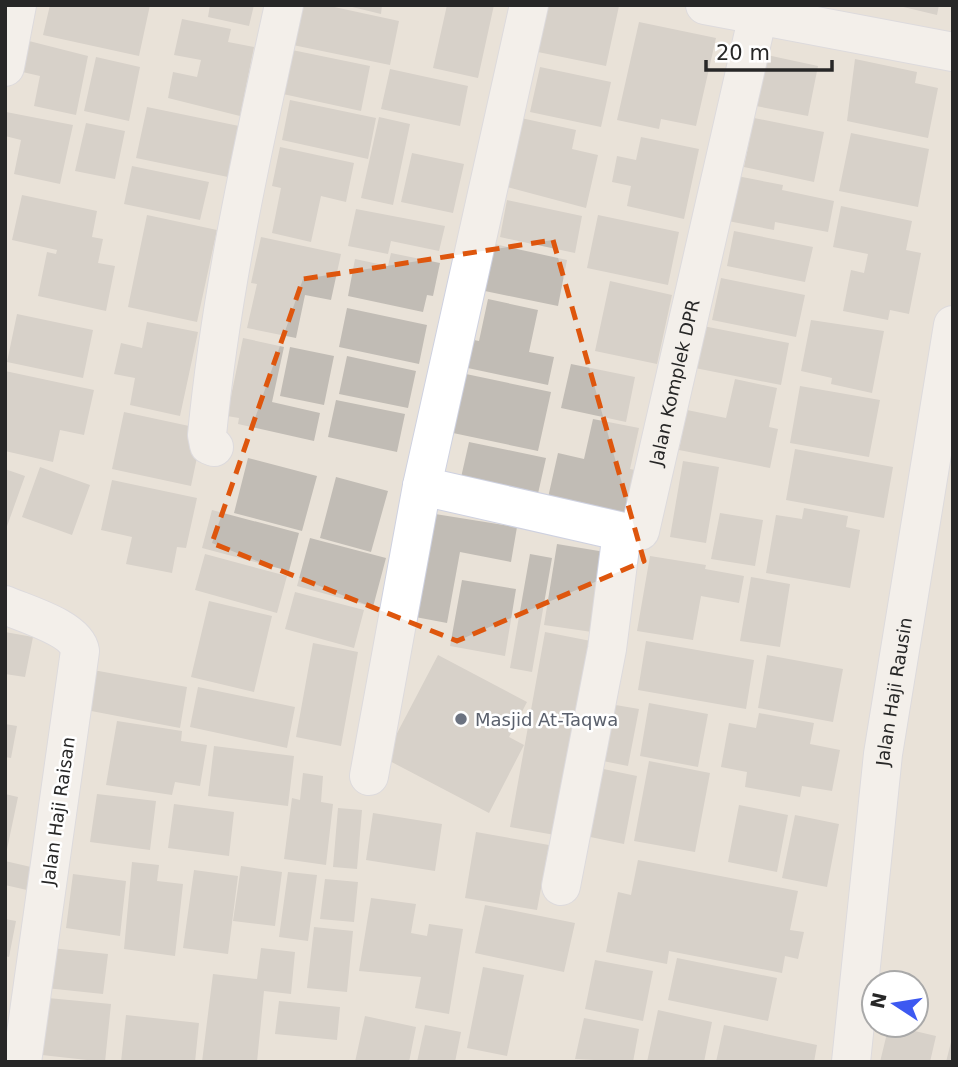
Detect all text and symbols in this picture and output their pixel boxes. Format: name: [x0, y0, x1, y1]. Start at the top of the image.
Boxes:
scale bar: [706, 28, 832, 72]
text: 20 m: [716, 41, 770, 65]
street label: Jalan Komplek DPR: [645, 297, 703, 468]
street label: Jalan Haji Rausin: [871, 616, 916, 768]
place label: Masjid At-Taqwa: [475, 709, 618, 730]
marker: Masjid At-Taqwa: [453, 711, 469, 727]
street label: Jalan Haji Raisan: [37, 735, 79, 888]
north arrow: [860, 969, 930, 1039]
text: N: [866, 990, 891, 1011]

